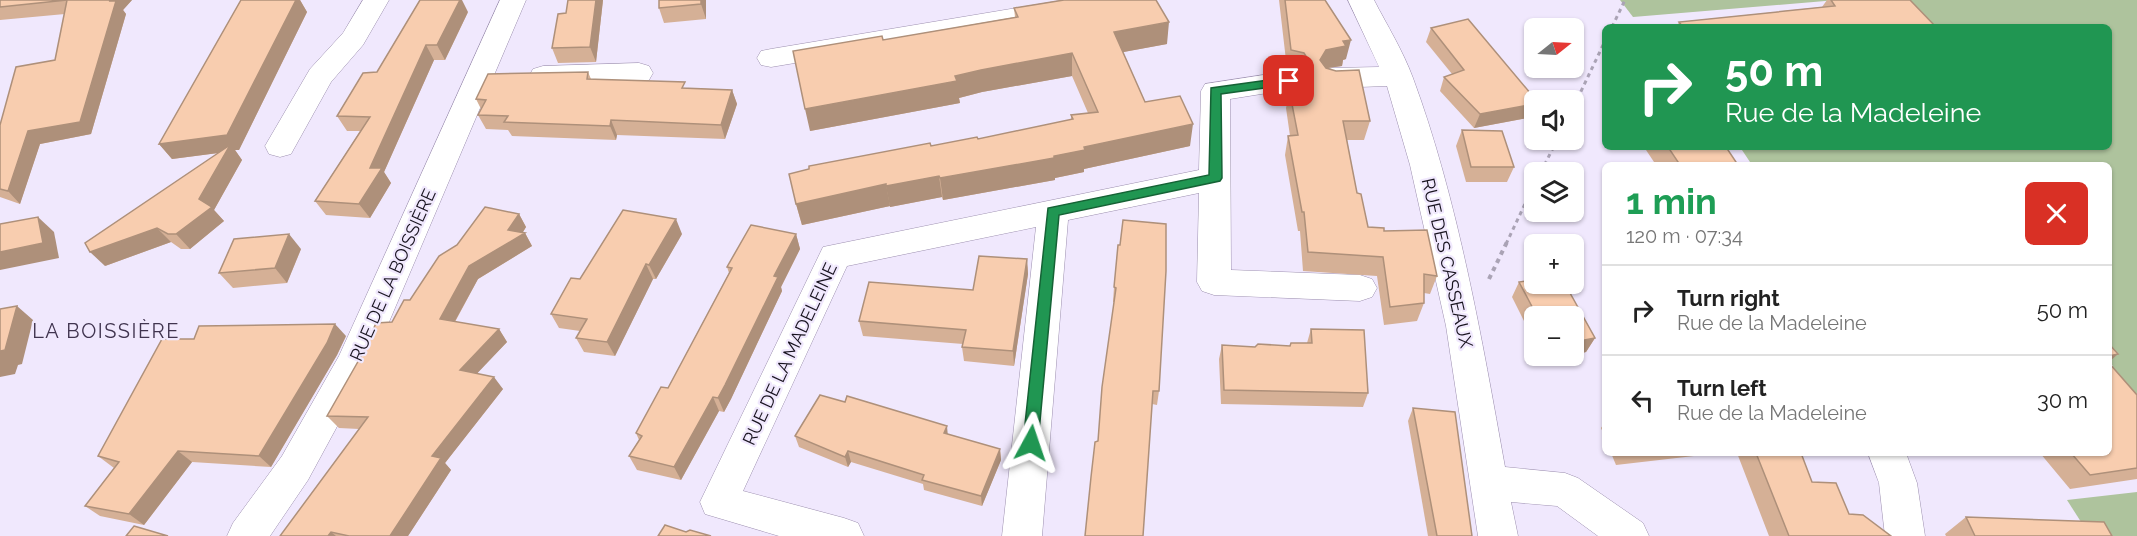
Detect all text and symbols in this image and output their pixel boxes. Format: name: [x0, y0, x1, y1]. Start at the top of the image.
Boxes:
north arrow: [1524, 18, 1584, 78]
map controls: [1524, 18, 1584, 366]
text: 50 m: [1725, 47, 1823, 96]
icon: right: [1626, 48, 1704, 126]
pin: [1263, 55, 1314, 106]
icon: arrive: [1272, 64, 1305, 97]
button: sound: [1524, 90, 1584, 150]
text: Rue de la Madeleine: [1725, 97, 1981, 128]
button: layers: [1524, 162, 1584, 222]
street label: RUE DES CASSEAUX: [1418, 176, 1477, 350]
text: 1 min: [1626, 180, 1717, 222]
button: close: [2025, 182, 2088, 245]
street label: RUE DE LA BOISSIÈRE: [344, 185, 440, 364]
text: 120 m · 07:34: [1626, 224, 1743, 248]
button: +: [1524, 234, 1584, 294]
street label: RUE DE LA MADELEINE: [738, 259, 841, 448]
text: Turn right: [1677, 285, 1780, 311]
icon: right: [1626, 294, 1659, 327]
text: 50 m: [2037, 297, 2088, 323]
button: −: [1524, 306, 1584, 366]
text: Rue de la Madeleine: [1677, 311, 1867, 335]
district label: LA BOISSIÈRE: [32, 319, 180, 343]
text: Turn left: [1677, 375, 1767, 401]
icon: left: [1626, 384, 1659, 417]
text: 30 m: [2037, 387, 2088, 413]
text: Rue de la Madeleine: [1677, 401, 1867, 425]
position arrow: [999, 411, 1063, 475]

